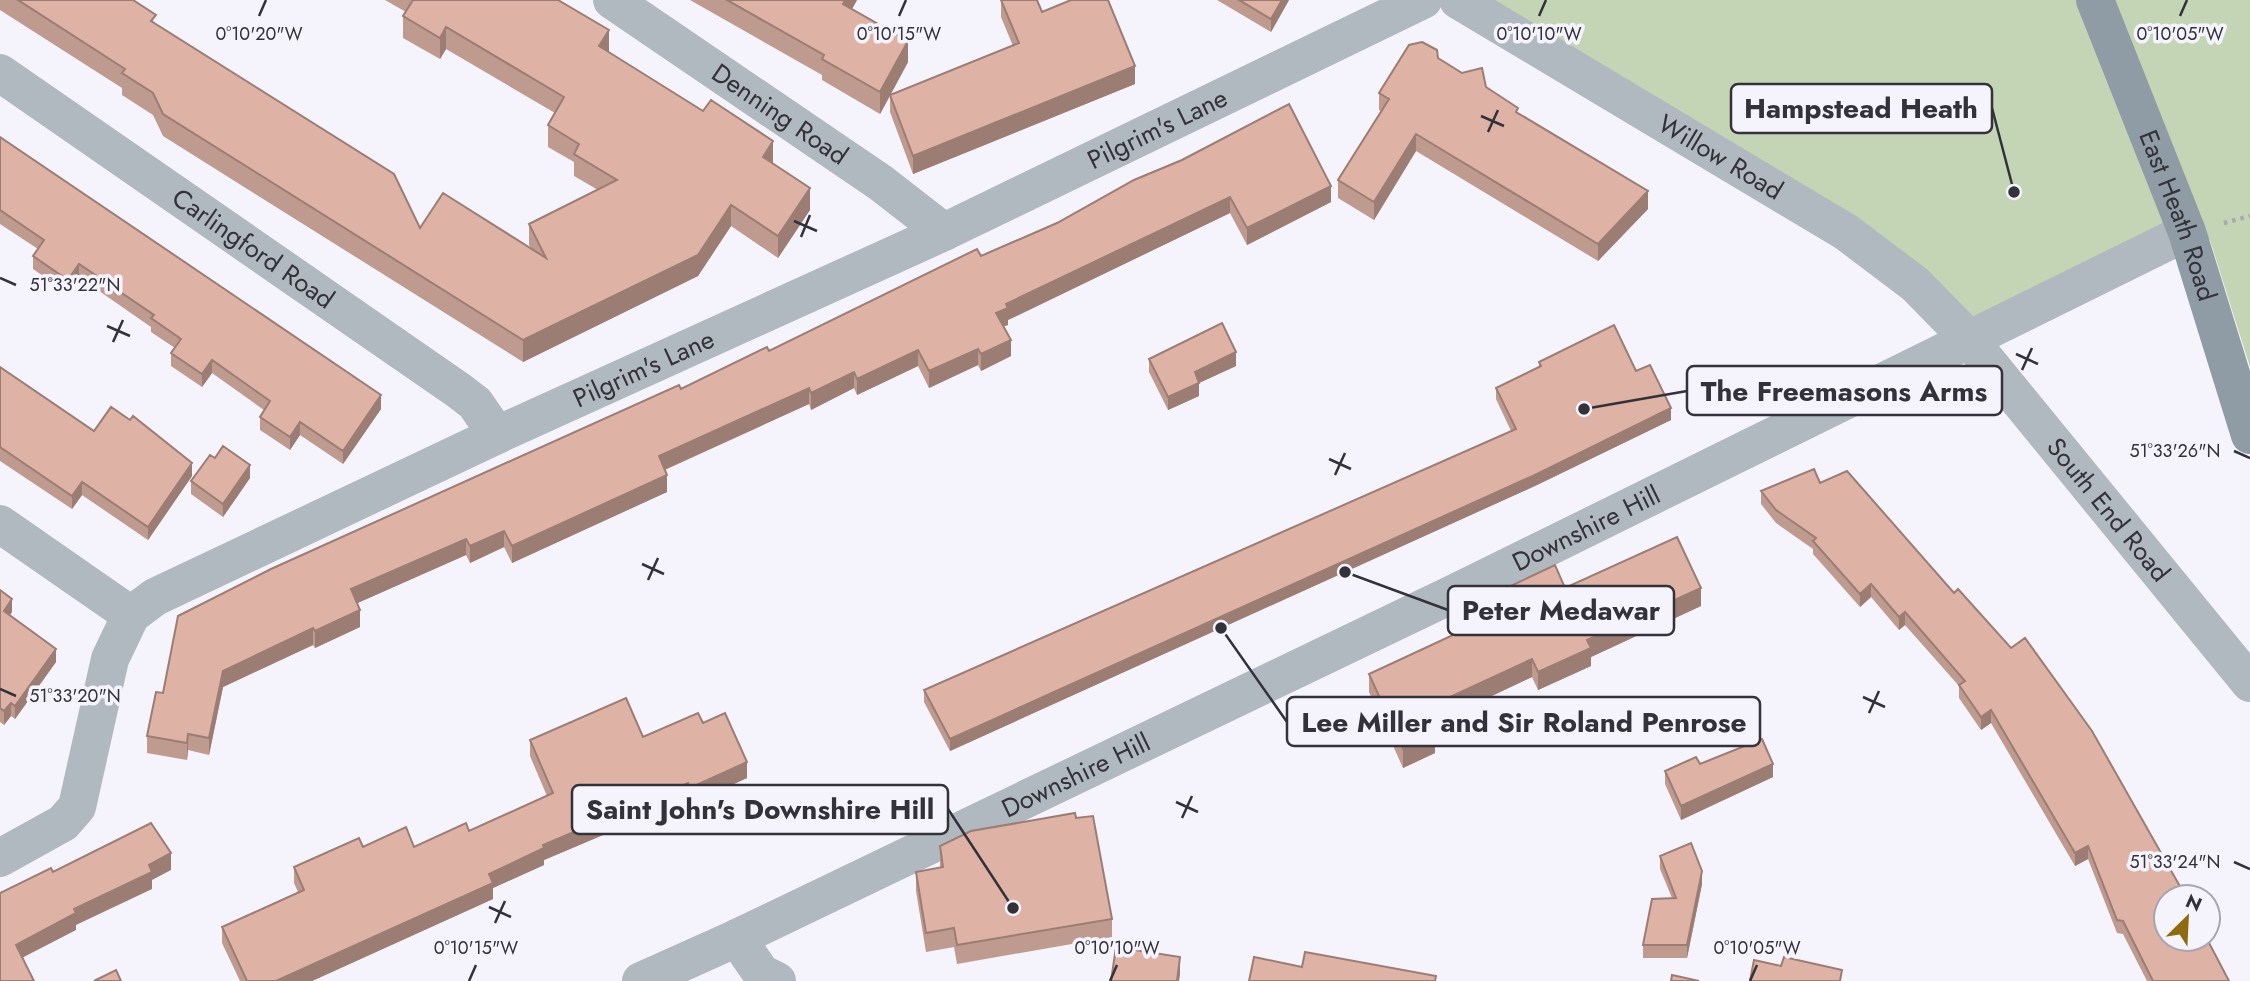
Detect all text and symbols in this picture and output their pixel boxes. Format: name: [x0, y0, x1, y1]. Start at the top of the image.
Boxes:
text: 0°10'20"W: [215, 21, 303, 47]
text: 0°10'15"W: [857, 21, 941, 47]
text: 0°10'10"W: [1497, 21, 1582, 47]
text: 0°10'05"W: [2137, 21, 2224, 47]
street label: Denning Road: [704, 54, 856, 174]
street label: Pilgrim's Lane: [1081, 79, 1234, 179]
callout: Hampstead Heath: [1731, 84, 1992, 133]
text: Hampstead Heath: [1744, 88, 1978, 129]
street label: Willow Road: [1651, 105, 1790, 209]
street label: East Heath Road: [2129, 124, 2226, 306]
street label: Carlingford Road: [164, 179, 342, 318]
text: 51°33'22"N: [30, 272, 120, 298]
street label: Pilgrim's Lane: [567, 320, 720, 417]
callout: The Freemasons Arms: [1687, 366, 2002, 415]
text: The Freemasons Arms: [1701, 371, 1988, 412]
street label: South End Road: [2038, 429, 2179, 590]
text: 51°33'26"N: [2130, 438, 2220, 464]
street label: Downshire Hill: [1506, 476, 1667, 581]
callout: Peter Medawar: [1448, 586, 1674, 635]
text: Peter Medawar: [1462, 590, 1661, 631]
text: 51°33'20"N: [29, 683, 121, 709]
callout: Lee Miller and Sir Roland Penrose: [1287, 697, 1760, 746]
text: Lee Miller and Sir Roland Penrose: [1301, 702, 1747, 743]
street label: Downshire Hill: [995, 723, 1156, 827]
callout: Saint John's Downshire Hill: [572, 785, 948, 834]
text: Saint John's Downshire Hill: [586, 789, 934, 830]
text: 51°33'24"N: [2129, 849, 2221, 875]
north arrow: [2152, 883, 2222, 953]
text: N: [2181, 888, 2206, 918]
text: 0°10'15"W: [434, 935, 518, 961]
text: 0°10'10"W: [1075, 935, 1160, 961]
text: 0°10'05"W: [1714, 935, 1801, 961]

